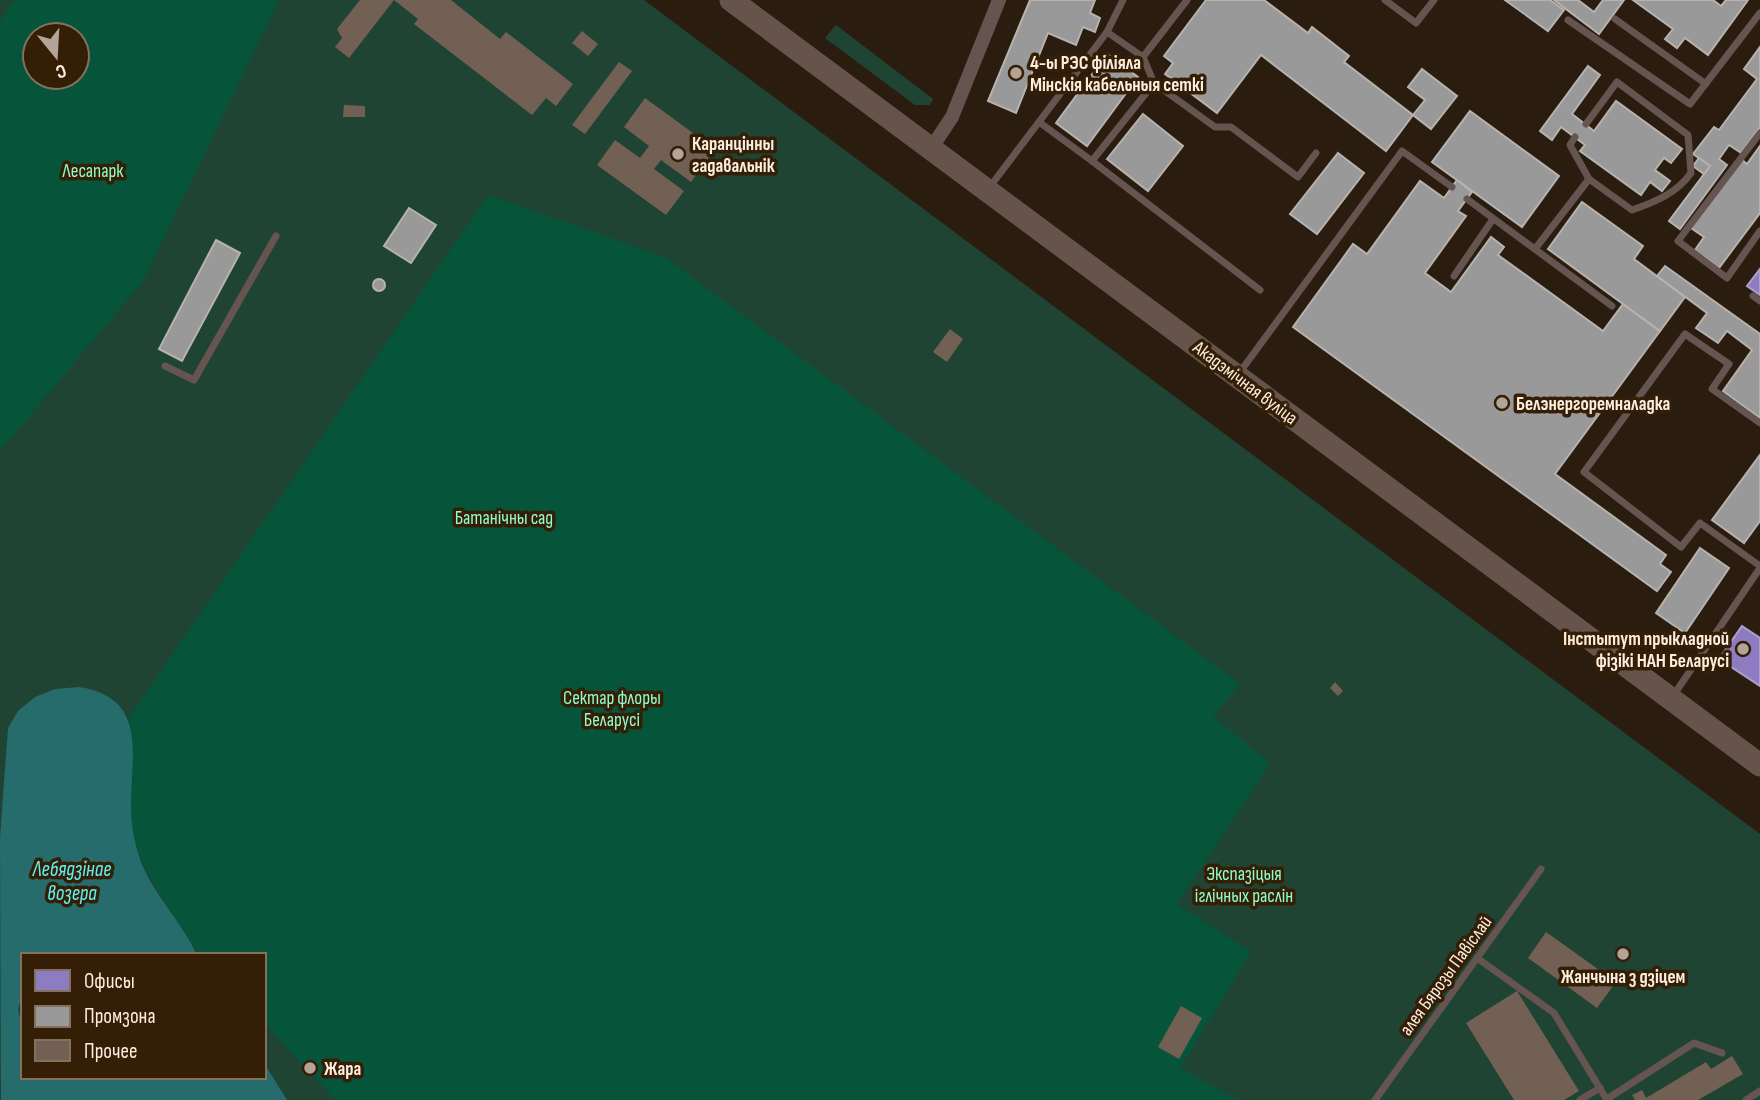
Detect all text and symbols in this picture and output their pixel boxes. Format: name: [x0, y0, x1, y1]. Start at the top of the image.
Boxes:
north arrow: [21, 21, 91, 91]
place label: 4-ы РЭС філіяла Мінскія кабельныя сеткі: [1030, 52, 1204, 97]
text: С: [52, 58, 69, 83]
marker: 4-ы РЭС філіяла Мінскія кабельныя сеткі: [1008, 65, 1024, 81]
place label: Каранцінны гадавальнік: [692, 133, 775, 178]
marker: Каранцінны гадавальнік: [670, 146, 686, 162]
park label: Лесапарк: [61, 160, 124, 183]
street label: Акадэмічная вуліца: [1187, 336, 1302, 430]
place label: Белэнергоремналадка: [1516, 393, 1670, 416]
marker: Белэнергоремналадка: [1494, 395, 1510, 411]
park label: Батанічны сад: [455, 507, 553, 530]
place label: Інстытут прыкладной фізікі НАН Беларусі: [1563, 628, 1729, 673]
marker: Інстытут прыкладной фізікі НАН Беларусі: [1735, 641, 1751, 657]
park label: Сектар флоры Беларусі: [563, 687, 661, 732]
water label: Лебядзінае возера: [32, 857, 111, 906]
park label: Экспазіцыя іглічных раслін: [1195, 863, 1293, 908]
street label: алея Бярозы Павіслай: [1395, 912, 1497, 1040]
marker: Жанчына з дзіцем: [1615, 946, 1631, 962]
legend: [21, 953, 266, 1079]
place label: Жанчына з дзіцем: [1561, 966, 1685, 989]
text: Офисы: [84, 969, 135, 994]
text: Промзона: [84, 1004, 155, 1029]
text: Прочее: [84, 1039, 137, 1064]
place label: Жара: [324, 1058, 361, 1081]
marker: Жара: [302, 1060, 318, 1076]

